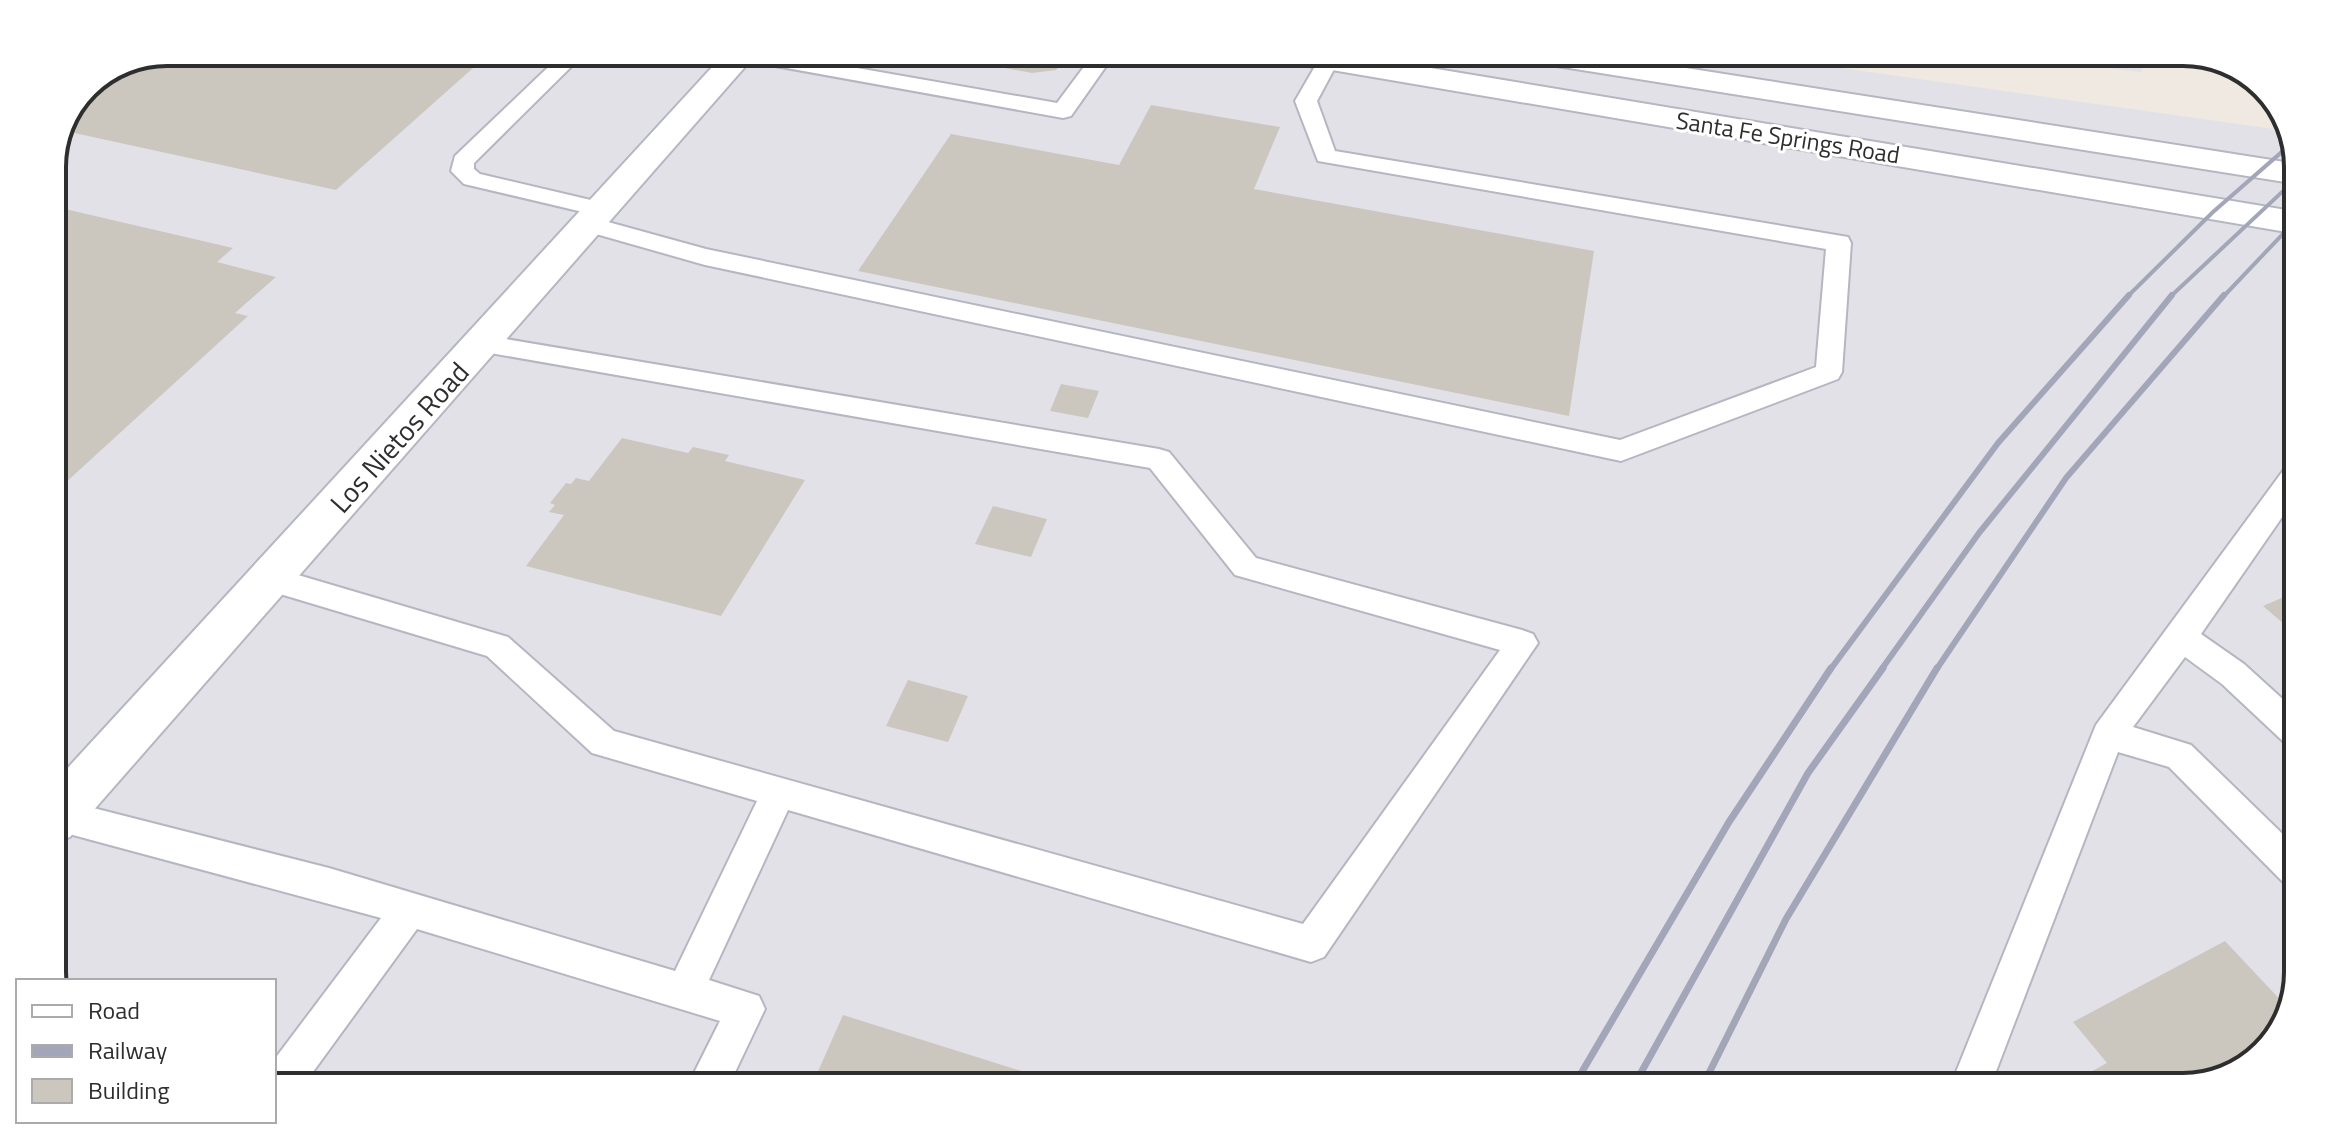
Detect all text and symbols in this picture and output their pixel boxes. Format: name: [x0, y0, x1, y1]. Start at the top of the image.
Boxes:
street label: Santa Fe Springs Road: [1674, 102, 1902, 172]
street label: Los Nietos Road: [319, 352, 479, 522]
legend: [16, 979, 276, 1123]
text: Road: [88, 992, 140, 1028]
text: Railway: [88, 1032, 168, 1068]
text: Building: [88, 1072, 170, 1108]

